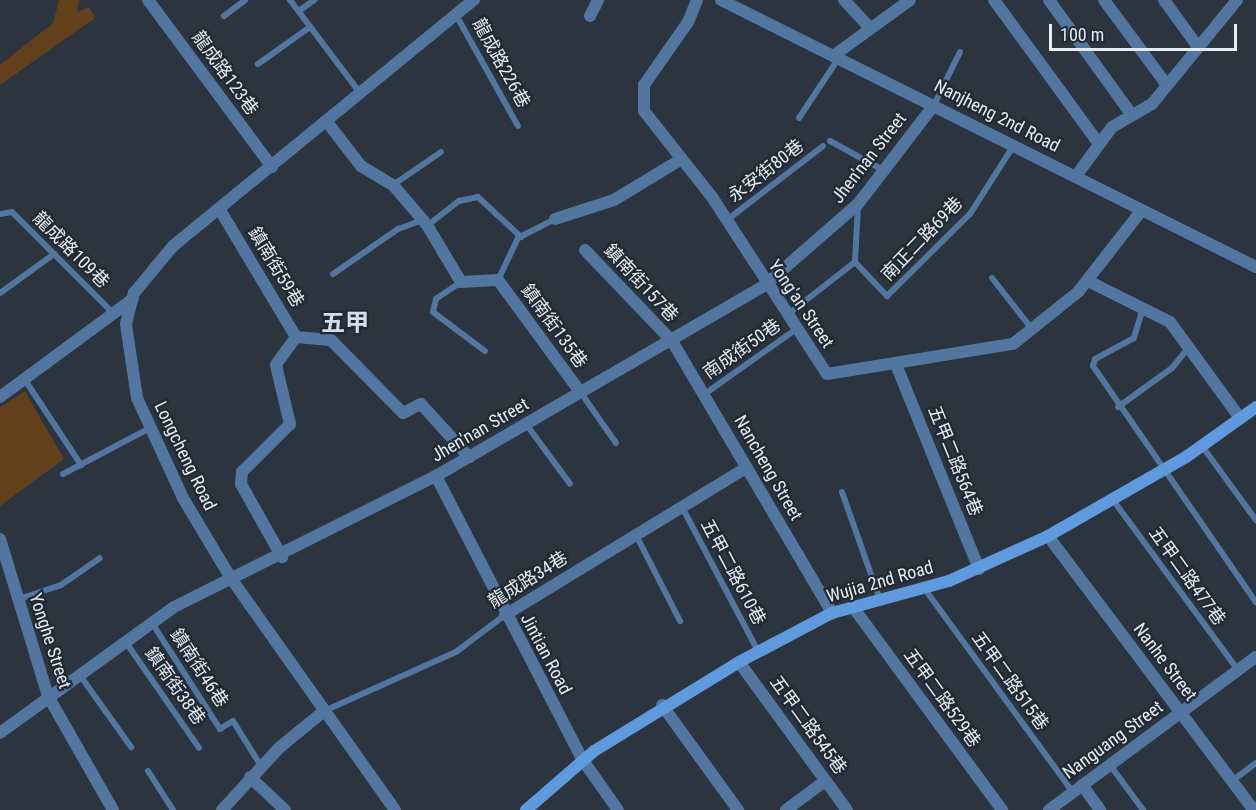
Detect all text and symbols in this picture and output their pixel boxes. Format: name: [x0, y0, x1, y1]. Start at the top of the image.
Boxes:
scale bar: [1052, 12, 1240, 50]
street label: 龍成路226巷: [468, 15, 534, 111]
text: 100 m: [1060, 24, 1104, 45]
street label: 龍成路123巷: [187, 27, 263, 119]
street label: Nanjheng 2nd Road: [931, 75, 1063, 157]
street label: Jhen'nan Street: [827, 108, 911, 208]
street label: 永安街80巷: [724, 135, 808, 207]
street label: 南正二路69巷: [877, 193, 967, 285]
street label: 龍成路109巷: [28, 207, 114, 293]
street label: 鎮南街59巷: [244, 223, 308, 311]
street label: 鎮南街157巷: [599, 240, 683, 326]
street label: Yong'an Street: [764, 256, 838, 352]
street label: 鎮南街135巷: [516, 280, 592, 372]
district label: 五甲: [321, 310, 369, 338]
street label: 南成街50巷: [699, 314, 785, 384]
street label: Jhen'nan Street: [427, 393, 533, 467]
street label: Longcheng Road: [149, 398, 221, 514]
street label: 五甲二路564巷: [923, 403, 987, 519]
street label: Nancheng Street: [729, 412, 807, 524]
street label: 五甲二路610巷: [696, 515, 770, 629]
street label: 五甲二路477巷: [1144, 522, 1230, 630]
street label: 龍成路34巷: [484, 547, 572, 613]
street label: Wujia 2nd Road: [824, 556, 936, 608]
street label: Yonghe Street: [24, 591, 76, 691]
street label: Jintian Road: [516, 610, 576, 698]
street label: Nanhe Street: [1129, 619, 1201, 705]
street label: 鎮南街46巷: [165, 624, 233, 712]
street label: 五甲二路515巷: [967, 627, 1053, 735]
street label: 鎮南街38巷: [140, 643, 210, 729]
street label: 五甲二路529巷: [899, 644, 985, 752]
street label: 五甲二路545巷: [765, 671, 851, 779]
street label: Nanguang Street: [1059, 696, 1167, 784]

